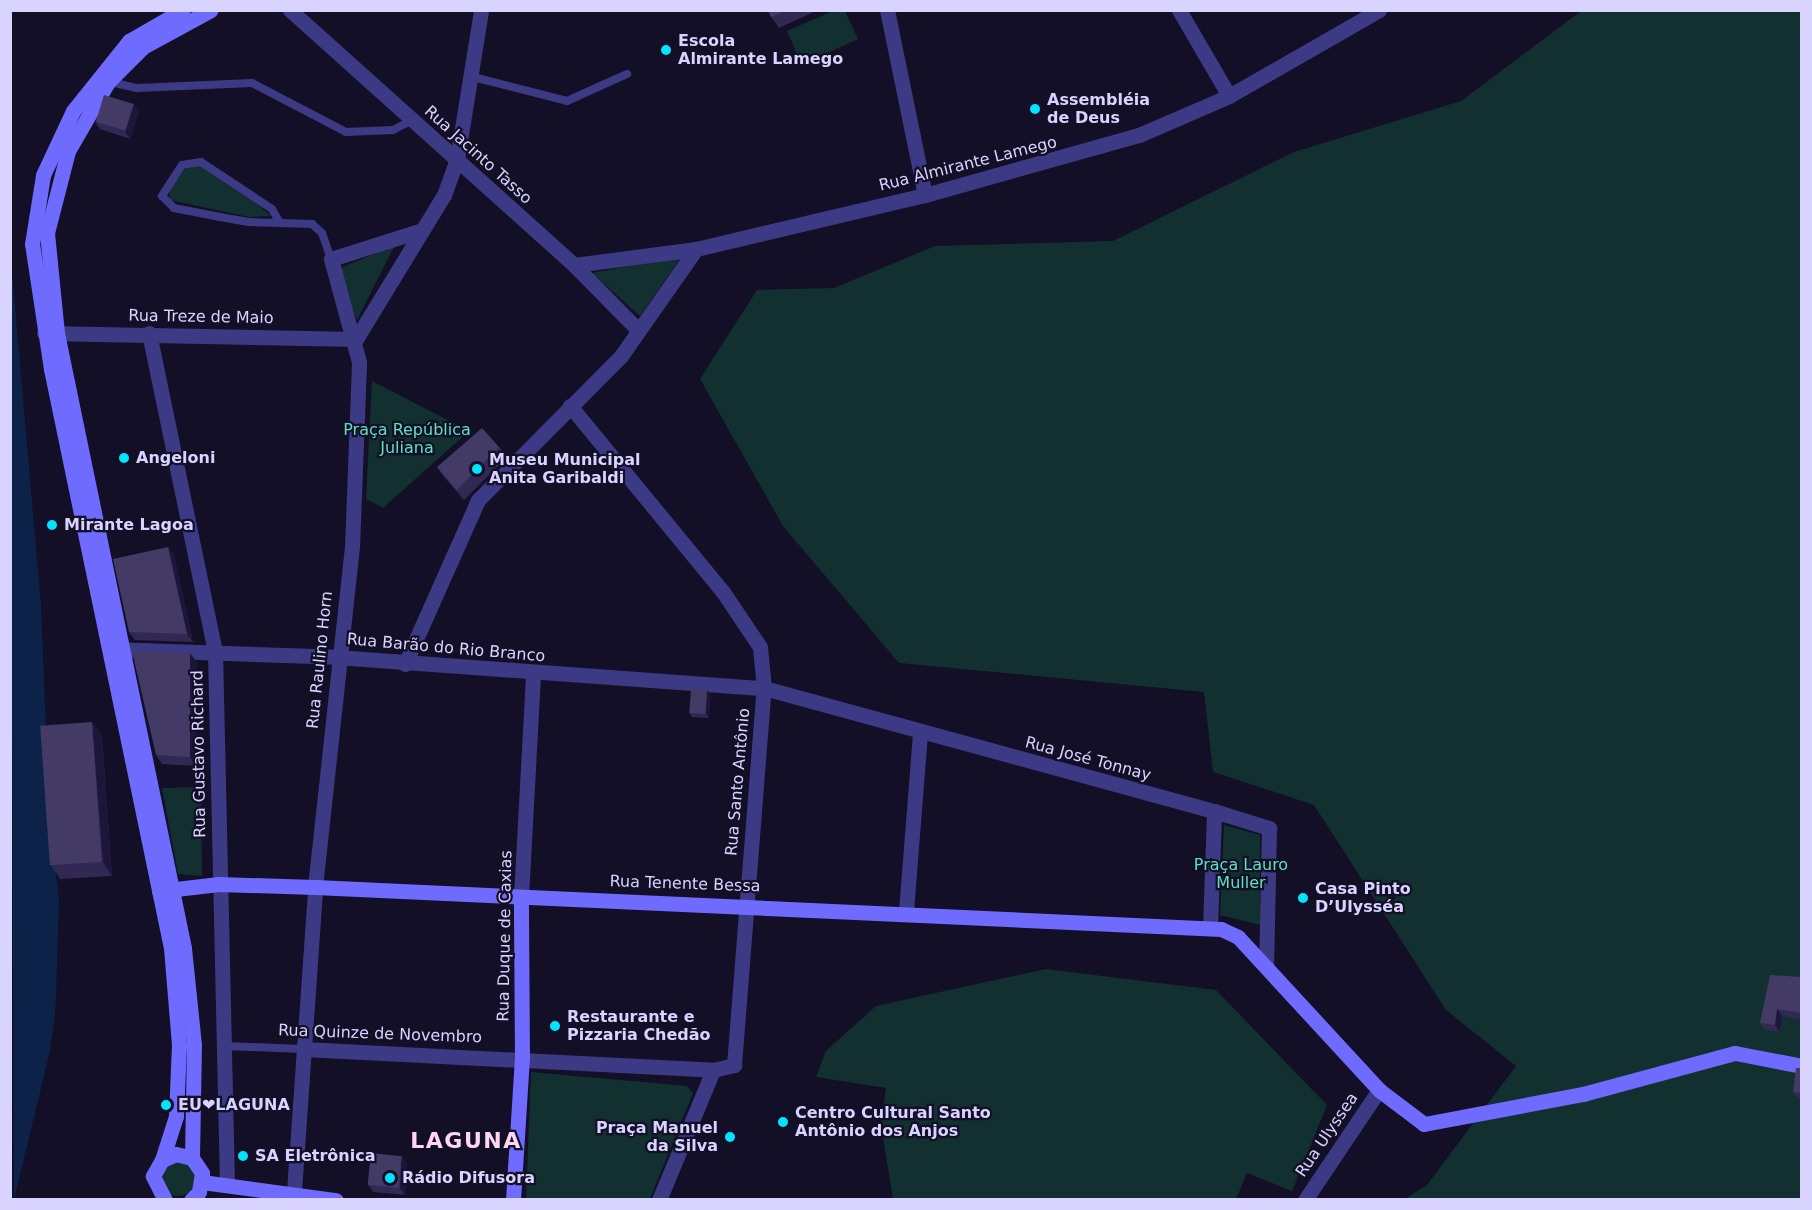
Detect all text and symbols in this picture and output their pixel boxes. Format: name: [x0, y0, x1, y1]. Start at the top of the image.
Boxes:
place label: Escola Almirante Lamego: [678, 31, 843, 69]
marker: Escola Almirante Lamego: [659, 43, 673, 57]
place label: Assembléia de Deus: [1047, 90, 1150, 128]
street label: Rua Jacinto Tasso: [420, 102, 536, 208]
marker: Assembléia de Deus: [1028, 102, 1042, 116]
street label: Rua Almirante Lamego: [877, 133, 1059, 195]
street label: Rua Treze de Maio: [128, 306, 274, 328]
park label: Praça República Juliana: [343, 420, 471, 458]
place label: Angeloni: [136, 448, 215, 468]
place label: Museu Municipal Anita Garibaldi: [489, 450, 641, 488]
marker: Angeloni: [117, 451, 131, 465]
marker: Museu Municipal Anita Garibaldi: [470, 462, 484, 476]
place label: Mirante Lagoa: [64, 515, 194, 535]
marker: Mirante Lagoa: [45, 518, 59, 532]
street label: Rua Raulino Horn: [303, 590, 337, 730]
street label: Rua Barão do Rio Branco: [346, 630, 546, 666]
street label: Rua Gustavo Richard: [188, 670, 210, 838]
street label: Rua Santo Antônio: [722, 707, 754, 857]
street label: Rua José Tonnay: [1023, 733, 1153, 785]
street label: Rua Duque de Caxias: [494, 850, 516, 1022]
park label: Praça Lauro Muller: [1194, 855, 1288, 893]
street label: Rua Tenente Bessa: [609, 872, 761, 896]
place label: Casa Pinto D’Ulysséa: [1315, 879, 1411, 917]
marker: Casa Pinto D’Ulysséa: [1296, 891, 1310, 905]
place label: Restaurante e Pizzaria Chedão: [567, 1007, 711, 1045]
marker: Restaurante e Pizzaria Chedão: [548, 1019, 562, 1033]
street label: Rua Quinze de Novembro: [278, 1021, 482, 1047]
street label: Rua Ulyssea: [1292, 1089, 1362, 1181]
place label: EU❤LAGUNA: [178, 1095, 290, 1115]
marker: EU❤LAGUNA: [159, 1098, 173, 1112]
place label: Centro Cultural Santo Antônio dos Anjos: [795, 1103, 991, 1141]
marker: Centro Cultural Santo Antônio dos Anjos: [776, 1115, 790, 1129]
place label: Praça Manuel da Silva: [596, 1118, 718, 1156]
district label: LAGUNA: [410, 1128, 522, 1154]
marker: Praça Manuel da Silva: [723, 1130, 737, 1144]
place label: SA Eletrônica: [255, 1146, 375, 1166]
marker: SA Eletrônica: [236, 1149, 250, 1163]
place label: Rádio Difusora: [402, 1168, 535, 1188]
marker: Rádio Difusora: [383, 1171, 397, 1185]

